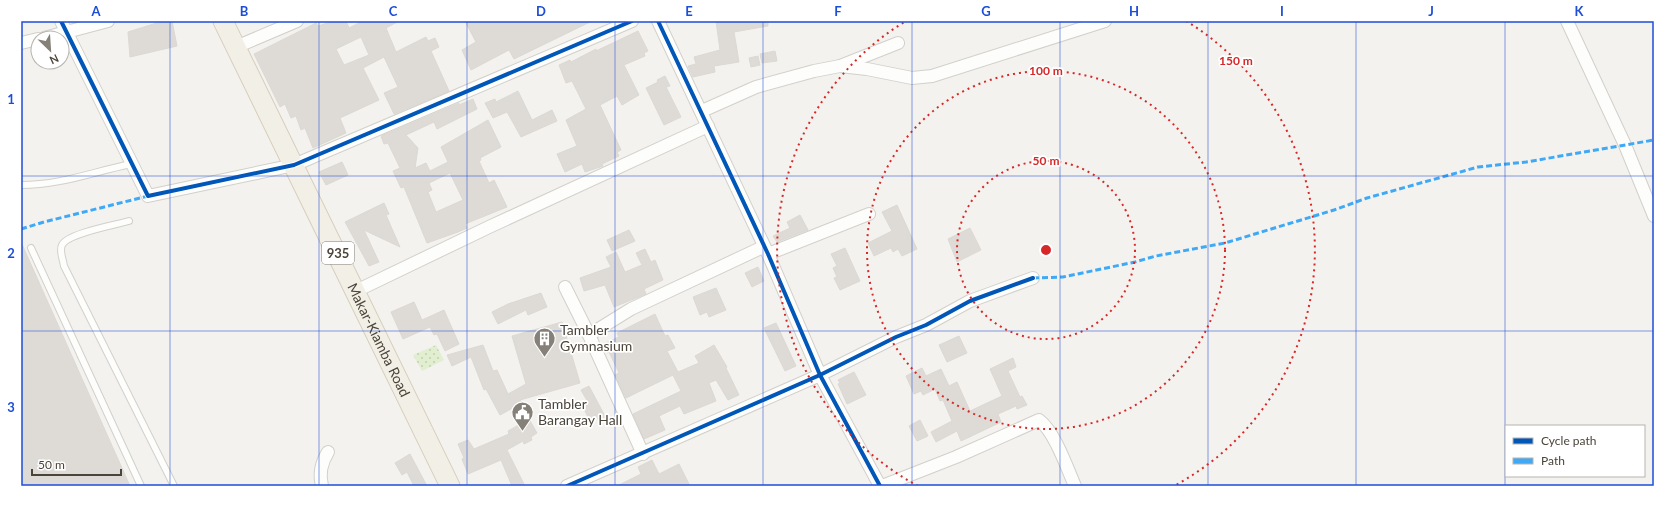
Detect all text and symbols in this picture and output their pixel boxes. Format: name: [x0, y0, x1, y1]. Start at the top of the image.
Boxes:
text: A: [90, 3, 101, 19]
text: B: [240, 3, 249, 19]
text: C: [389, 3, 398, 19]
text: D: [536, 3, 546, 19]
text: E: [685, 3, 693, 19]
text: F: [834, 3, 842, 19]
text: G: [981, 3, 991, 19]
text: H: [1129, 3, 1139, 19]
text: I: [1280, 3, 1284, 19]
text: J: [1428, 3, 1434, 19]
text: K: [1575, 3, 1585, 19]
north arrow: [30, 30, 70, 70]
text: N: [48, 52, 61, 67]
text: 150 m: [1219, 53, 1253, 68]
text: 100 m: [1029, 63, 1063, 78]
text: 1: [7, 91, 15, 107]
text: 50 m: [1033, 153, 1059, 168]
road number: 935: [322, 242, 354, 264]
centre of rings: [1039, 243, 1053, 257]
text: 2: [7, 245, 15, 261]
street label: Makar-Kiamba Road: [344, 280, 414, 399]
place label: Tambler Gymnasium: [560, 321, 632, 354]
building icon: Tambler Gymnasium: [532, 325, 558, 358]
place label: Tambler Barangay Hall: [538, 395, 622, 428]
text: 3: [7, 399, 15, 415]
public building icon: Tambler Barangay Hall: [509, 399, 535, 432]
legend: [1505, 425, 1645, 477]
text: Cycle path: [1541, 433, 1596, 448]
scale bar: [32, 451, 121, 477]
text: Path: [1541, 453, 1565, 468]
text: 50 m: [38, 457, 65, 472]

